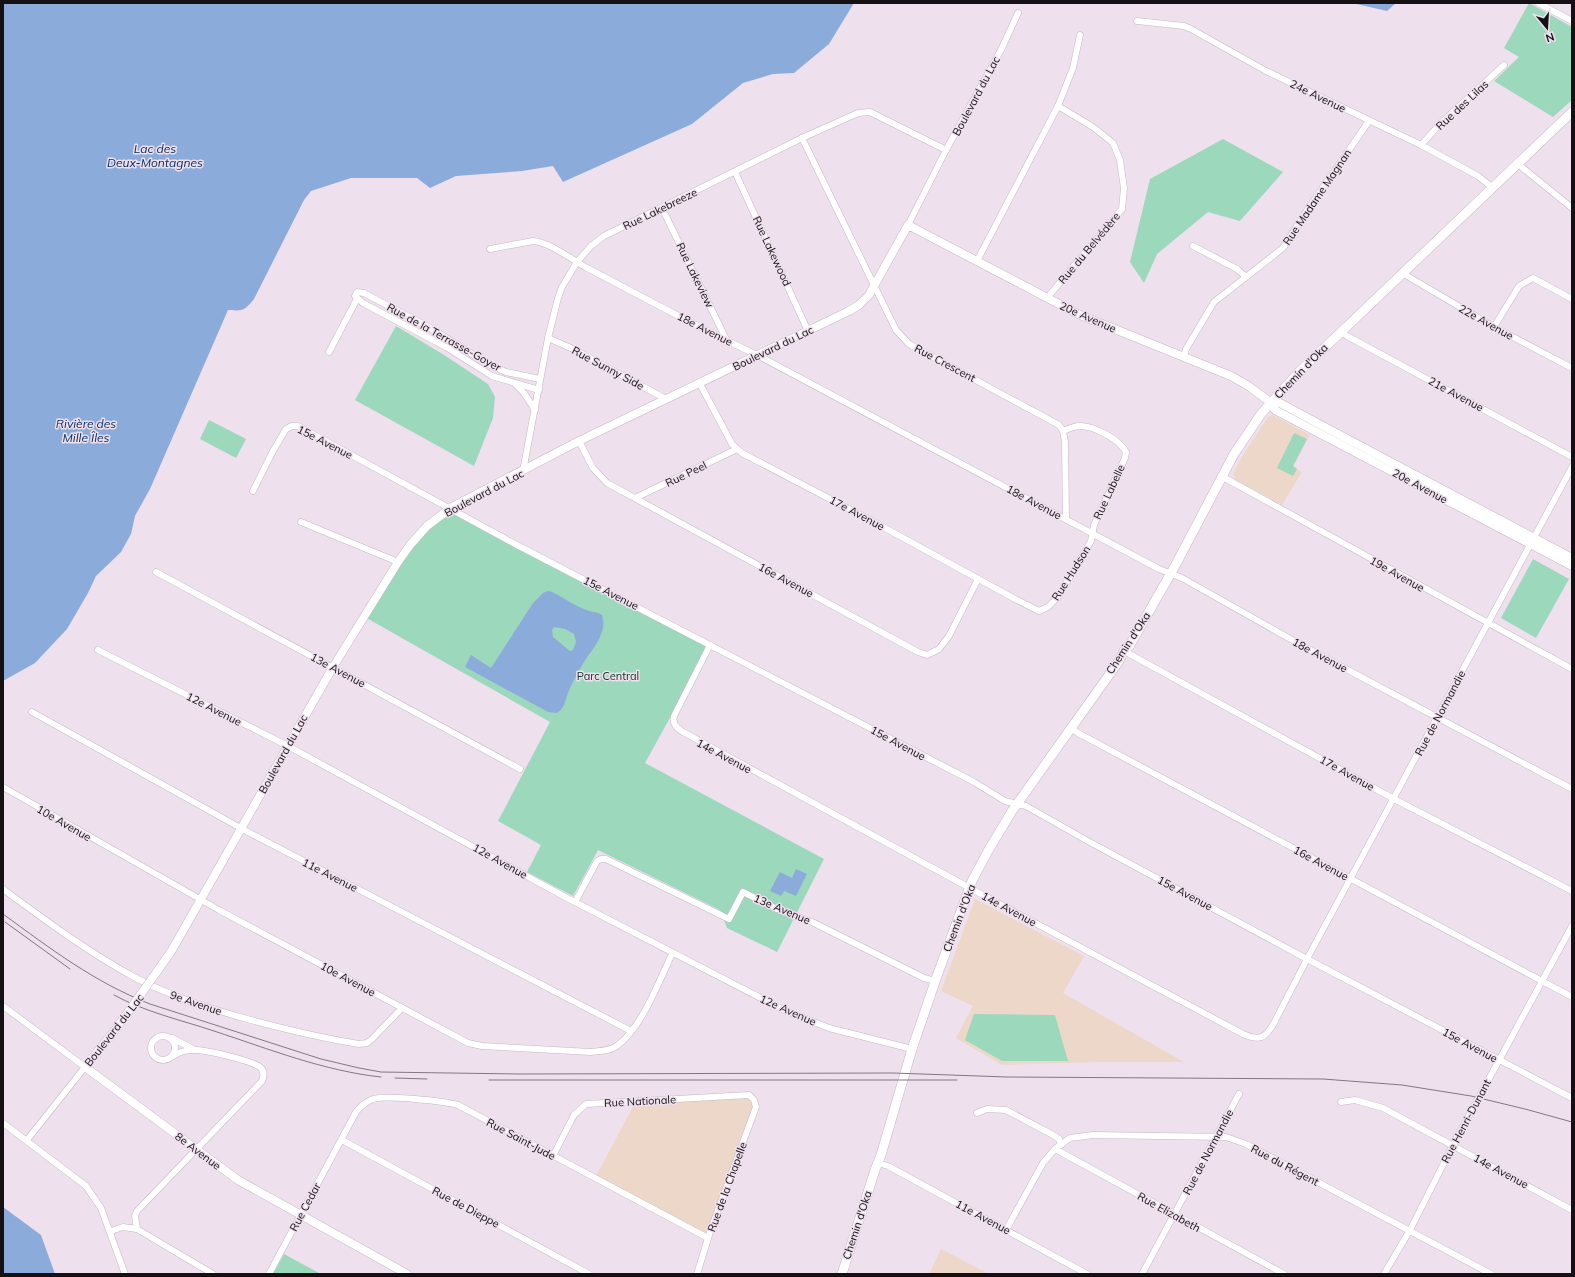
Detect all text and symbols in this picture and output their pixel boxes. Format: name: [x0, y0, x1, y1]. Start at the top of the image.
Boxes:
north arrow: [1527, 8, 1567, 48]
text: N: [1544, 30, 1556, 45]
street label: Boulevard du Lac: [949, 53, 1003, 138]
street label: 24e Avenue: [1288, 76, 1348, 116]
street label: Rue des Lilas: [1433, 77, 1491, 133]
water label: Lac des Deux-Montagnes: [107, 141, 203, 170]
street label: Rue Madame Magnan: [1280, 146, 1354, 248]
street label: Rue Lakebreeze: [621, 185, 699, 233]
street label: Rue du Belvédère: [1055, 209, 1123, 287]
street label: Rue Lakewood: [750, 214, 794, 288]
street label: Rue Lakeview: [673, 240, 717, 310]
street label: 20e Avenue: [1058, 298, 1118, 336]
street label: Rue de la Terrasse-Goyer: [384, 300, 504, 374]
street label: 22e Avenue: [1456, 301, 1516, 343]
street label: 18e Avenue: [675, 309, 735, 349]
street label: Boulevard du Lac: [730, 322, 816, 374]
street label: Chemin d'Oka: [1271, 340, 1331, 402]
street label: Rue Crescent: [912, 341, 978, 385]
street label: Rue Sunny Side: [570, 343, 646, 393]
street label: 21e Avenue: [1426, 374, 1486, 414]
water label: Rivière des Mille Îles: [56, 416, 116, 445]
street label: 15e Avenue: [295, 422, 355, 462]
street label: Rue Peel: [663, 458, 709, 490]
street label: Rue Labelle: [1090, 462, 1128, 522]
street label: Boulevard du Lac: [442, 466, 527, 520]
street label: 20e Avenue: [1390, 466, 1450, 506]
street label: 18e Avenue: [1004, 482, 1064, 522]
street label: 17e Avenue: [827, 493, 887, 533]
street label: Rue Hudson: [1049, 543, 1093, 603]
street label: 19e Avenue: [1367, 553, 1427, 595]
street label: 16e Avenue: [756, 560, 816, 600]
street label: 15e Avenue: [581, 573, 641, 613]
street label: Chemin d'Oka: [1103, 609, 1153, 677]
street label: 18e Avenue: [1290, 635, 1350, 675]
street label: 13e Avenue: [308, 650, 368, 690]
street label: Rue de Normandie: [1412, 668, 1468, 758]
park label: Parc Central: [577, 669, 639, 683]
street label: 12e Avenue: [184, 689, 244, 729]
street label: Boulevard du Lac: [255, 712, 311, 796]
street label: 15e Avenue: [868, 723, 928, 763]
street label: 14e Avenue: [694, 736, 754, 776]
street label: 17e Avenue: [1317, 752, 1377, 794]
street label: 10e Avenue: [34, 802, 94, 844]
street label: 12e Avenue: [470, 840, 530, 882]
street label: 16e Avenue: [1291, 843, 1351, 883]
street label: 11e Avenue: [300, 855, 360, 895]
street label: 15e Avenue: [1155, 873, 1215, 913]
street label: Chemin d'Oka: [940, 882, 978, 954]
street label: 14e Avenue: [979, 889, 1039, 929]
street label: 13e Avenue: [751, 891, 813, 927]
street label: 10e Avenue: [318, 959, 378, 999]
street label: 9e Avenue: [168, 988, 224, 1018]
street label: Boulevard du Lac: [81, 990, 147, 1069]
street label: 12e Avenue: [758, 991, 818, 1029]
street label: 15e Avenue: [1440, 1025, 1500, 1065]
street label: Rue Henri-Dunant: [1438, 1077, 1494, 1165]
street label: Rue Nationale: [604, 1092, 676, 1110]
street label: Rue de Normandie: [1180, 1107, 1236, 1197]
street label: Rue Saint-Jude: [484, 1115, 558, 1163]
street label: 8e Avenue: [172, 1129, 224, 1173]
street label: Rue de la Chapelle: [704, 1140, 750, 1234]
street label: Rue du Régent: [1249, 1141, 1322, 1189]
street label: 14e Avenue: [1471, 1151, 1531, 1191]
street label: Rue Cedar: [286, 1180, 324, 1234]
street label: Rue de Dieppe: [430, 1183, 502, 1231]
street label: Chemin d'Oka: [839, 1189, 875, 1261]
street label: Rue Elizabeth: [1135, 1189, 1203, 1235]
street label: 11e Avenue: [953, 1197, 1013, 1237]

